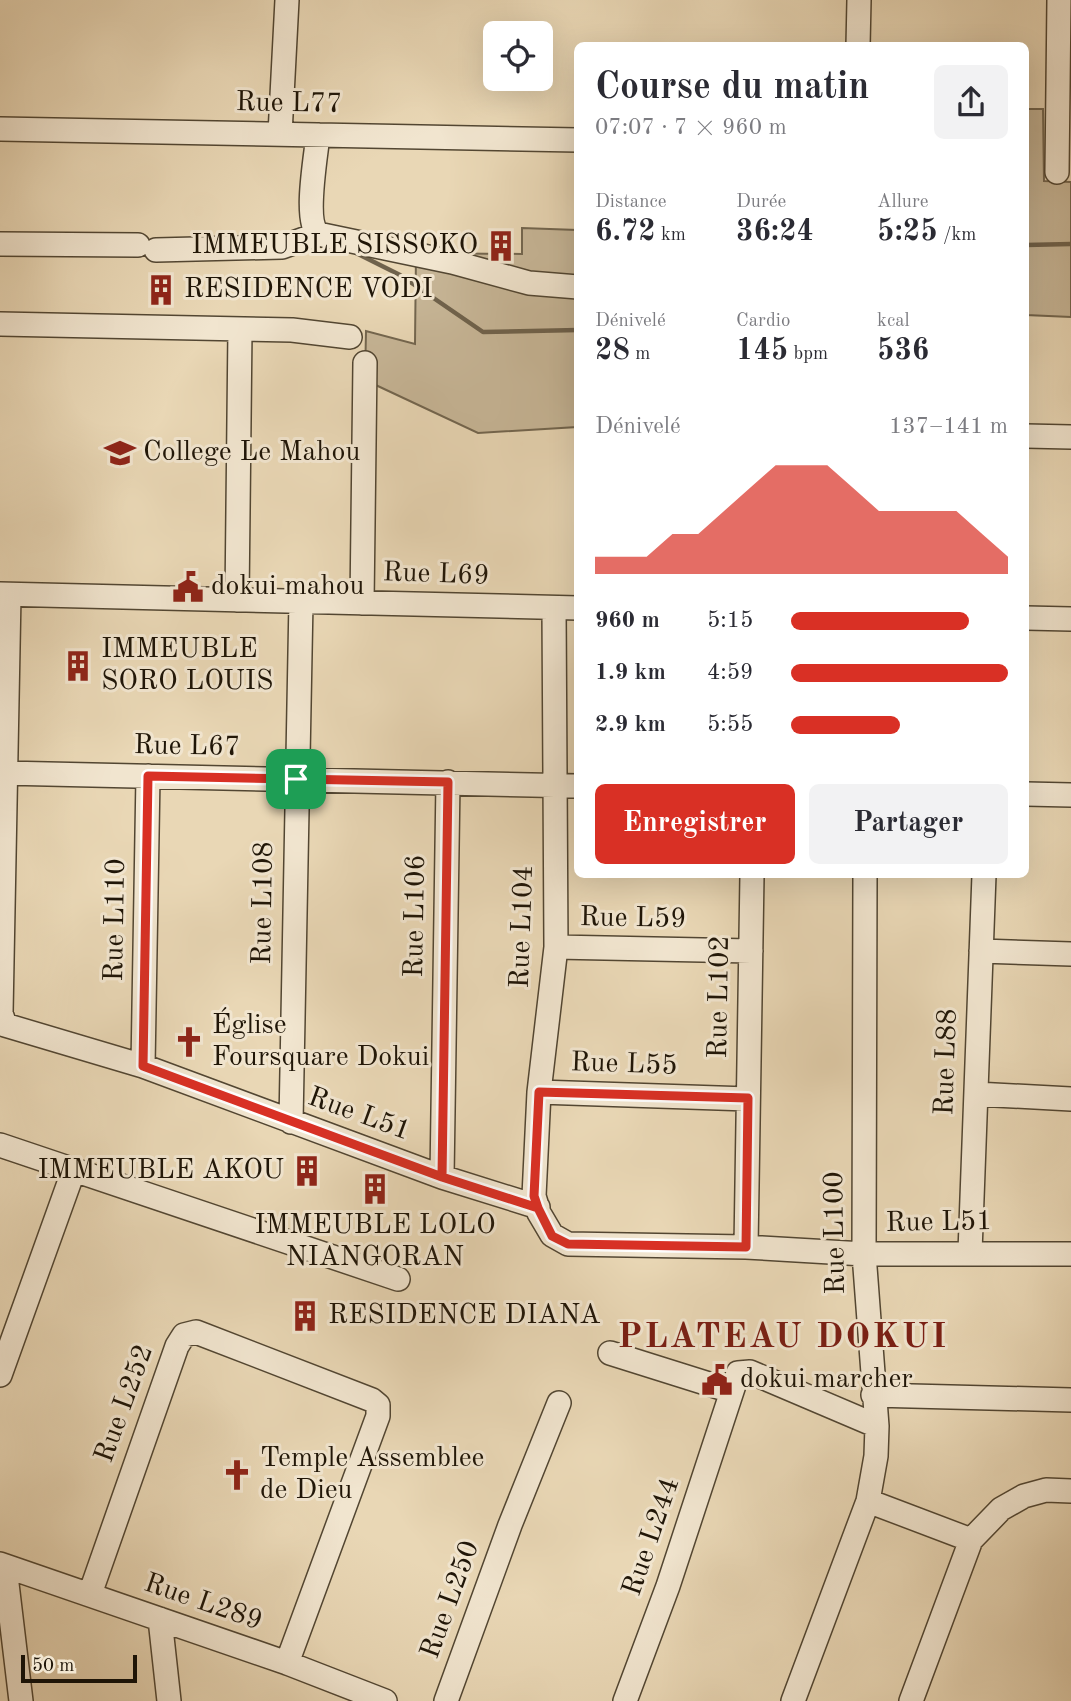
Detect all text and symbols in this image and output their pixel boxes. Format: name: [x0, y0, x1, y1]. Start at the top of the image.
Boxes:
map controls: [483, 21, 553, 91]
button: locate: [483, 21, 553, 91]
button: share: [934, 65, 1008, 139]
text: Course du matin: [595, 69, 869, 107]
street label: Rue L77: [235, 89, 343, 119]
text: 07:07 · 7 × 960 m: [595, 116, 787, 139]
text: Distance: [595, 193, 667, 212]
text: Durée: [736, 193, 786, 212]
text: Allure: [877, 193, 928, 212]
text: 6.72: [595, 217, 656, 247]
text: 36:24: [736, 217, 814, 247]
text: 5:25: [877, 217, 938, 247]
text: km: [656, 226, 686, 245]
text: /km: [938, 226, 976, 245]
building icon: IMMEUBLE SISSOKO: [484, 229, 518, 263]
place label: IMMEUBLE SISSOKO: [191, 232, 478, 260]
building icon: RESIDENCE VODI: [144, 273, 178, 307]
place label: RESIDENCE VODI: [184, 276, 433, 304]
text: Dénivelé: [595, 312, 666, 331]
text: Cardio: [736, 312, 790, 331]
text: kcal: [877, 312, 910, 331]
text: 28: [595, 336, 630, 366]
text: 145: [736, 336, 788, 366]
text: 536: [877, 336, 929, 366]
text: m: [630, 345, 650, 364]
text: bpm: [788, 345, 828, 364]
text: Dénivelé: [595, 415, 681, 438]
text: 137–141 m: [889, 415, 1008, 438]
school or university icon: College Le Mahou: [103, 436, 137, 470]
place label: College Le Mahou: [143, 439, 360, 467]
street label: Rue L69: [382, 559, 490, 591]
public building icon: dokui mahou: [171, 570, 205, 604]
place label: dokui mahou: [211, 573, 365, 601]
text: 960 m: [595, 609, 660, 632]
text: 5:15: [707, 609, 753, 632]
place label: IMMEUBLE SORO LOUIS: [101, 636, 273, 696]
building icon: IMMEUBLE SORO LOUIS: [61, 649, 95, 683]
text: 1.9 km: [595, 661, 666, 684]
text: 4:59: [707, 661, 753, 684]
text: 2.9 km: [595, 713, 666, 736]
text: 5:55: [707, 713, 753, 736]
street label: Rue L67: [133, 732, 241, 762]
pin: [266, 749, 326, 809]
icon: arrive: [277, 760, 315, 798]
button: Enregistrer: [595, 784, 795, 864]
button: Partager: [809, 784, 1008, 864]
street label: Rue L108: [249, 841, 279, 965]
street label: Rue L106: [401, 854, 431, 978]
street label: Rue L110: [101, 858, 131, 982]
street label: Rue L104: [507, 865, 539, 989]
street label: Rue L59: [579, 904, 687, 934]
street label: Rue L102: [705, 935, 735, 1059]
place label: Église Foursquare Dokui: [212, 1007, 429, 1072]
street label: Rue L88: [931, 1008, 963, 1116]
church icon: Église Foursquare Dokui: [172, 1025, 206, 1059]
street label: Rue L55: [570, 1049, 678, 1081]
street label: Rue L51: [304, 1084, 414, 1146]
building icon: IMMEUBLE AKOU: [290, 1154, 324, 1188]
place label: IMMEUBLE AKOU: [38, 1157, 284, 1185]
street label: Rue L100: [821, 1171, 851, 1295]
building icon: IMMEUBLE LOLO NIANGORAN: [358, 1172, 392, 1206]
street label: Rue L51: [885, 1208, 993, 1238]
place label: IMMEUBLE LOLO NIANGORAN: [254, 1212, 496, 1272]
building icon: RESIDENCE DIANA: [288, 1299, 322, 1333]
place label: RESIDENCE DIANA: [328, 1302, 601, 1330]
district label: PLATEAU DOKUI: [618, 1320, 948, 1355]
street label: Rue L252: [91, 1341, 159, 1467]
public building icon: dokui marcher: [700, 1363, 734, 1397]
place label: dokui marcher: [740, 1366, 913, 1394]
place label: Temple Assemblee de Dieu: [260, 1445, 484, 1505]
church icon: Temple Assemblee de Dieu: [220, 1458, 254, 1492]
street label: Rue L244: [619, 1474, 685, 1600]
street label: Rue L250: [417, 1537, 485, 1663]
street label: Rue L289: [140, 1570, 266, 1636]
scale bar: [21, 1652, 136, 1684]
text: 50 m: [32, 1657, 74, 1676]

